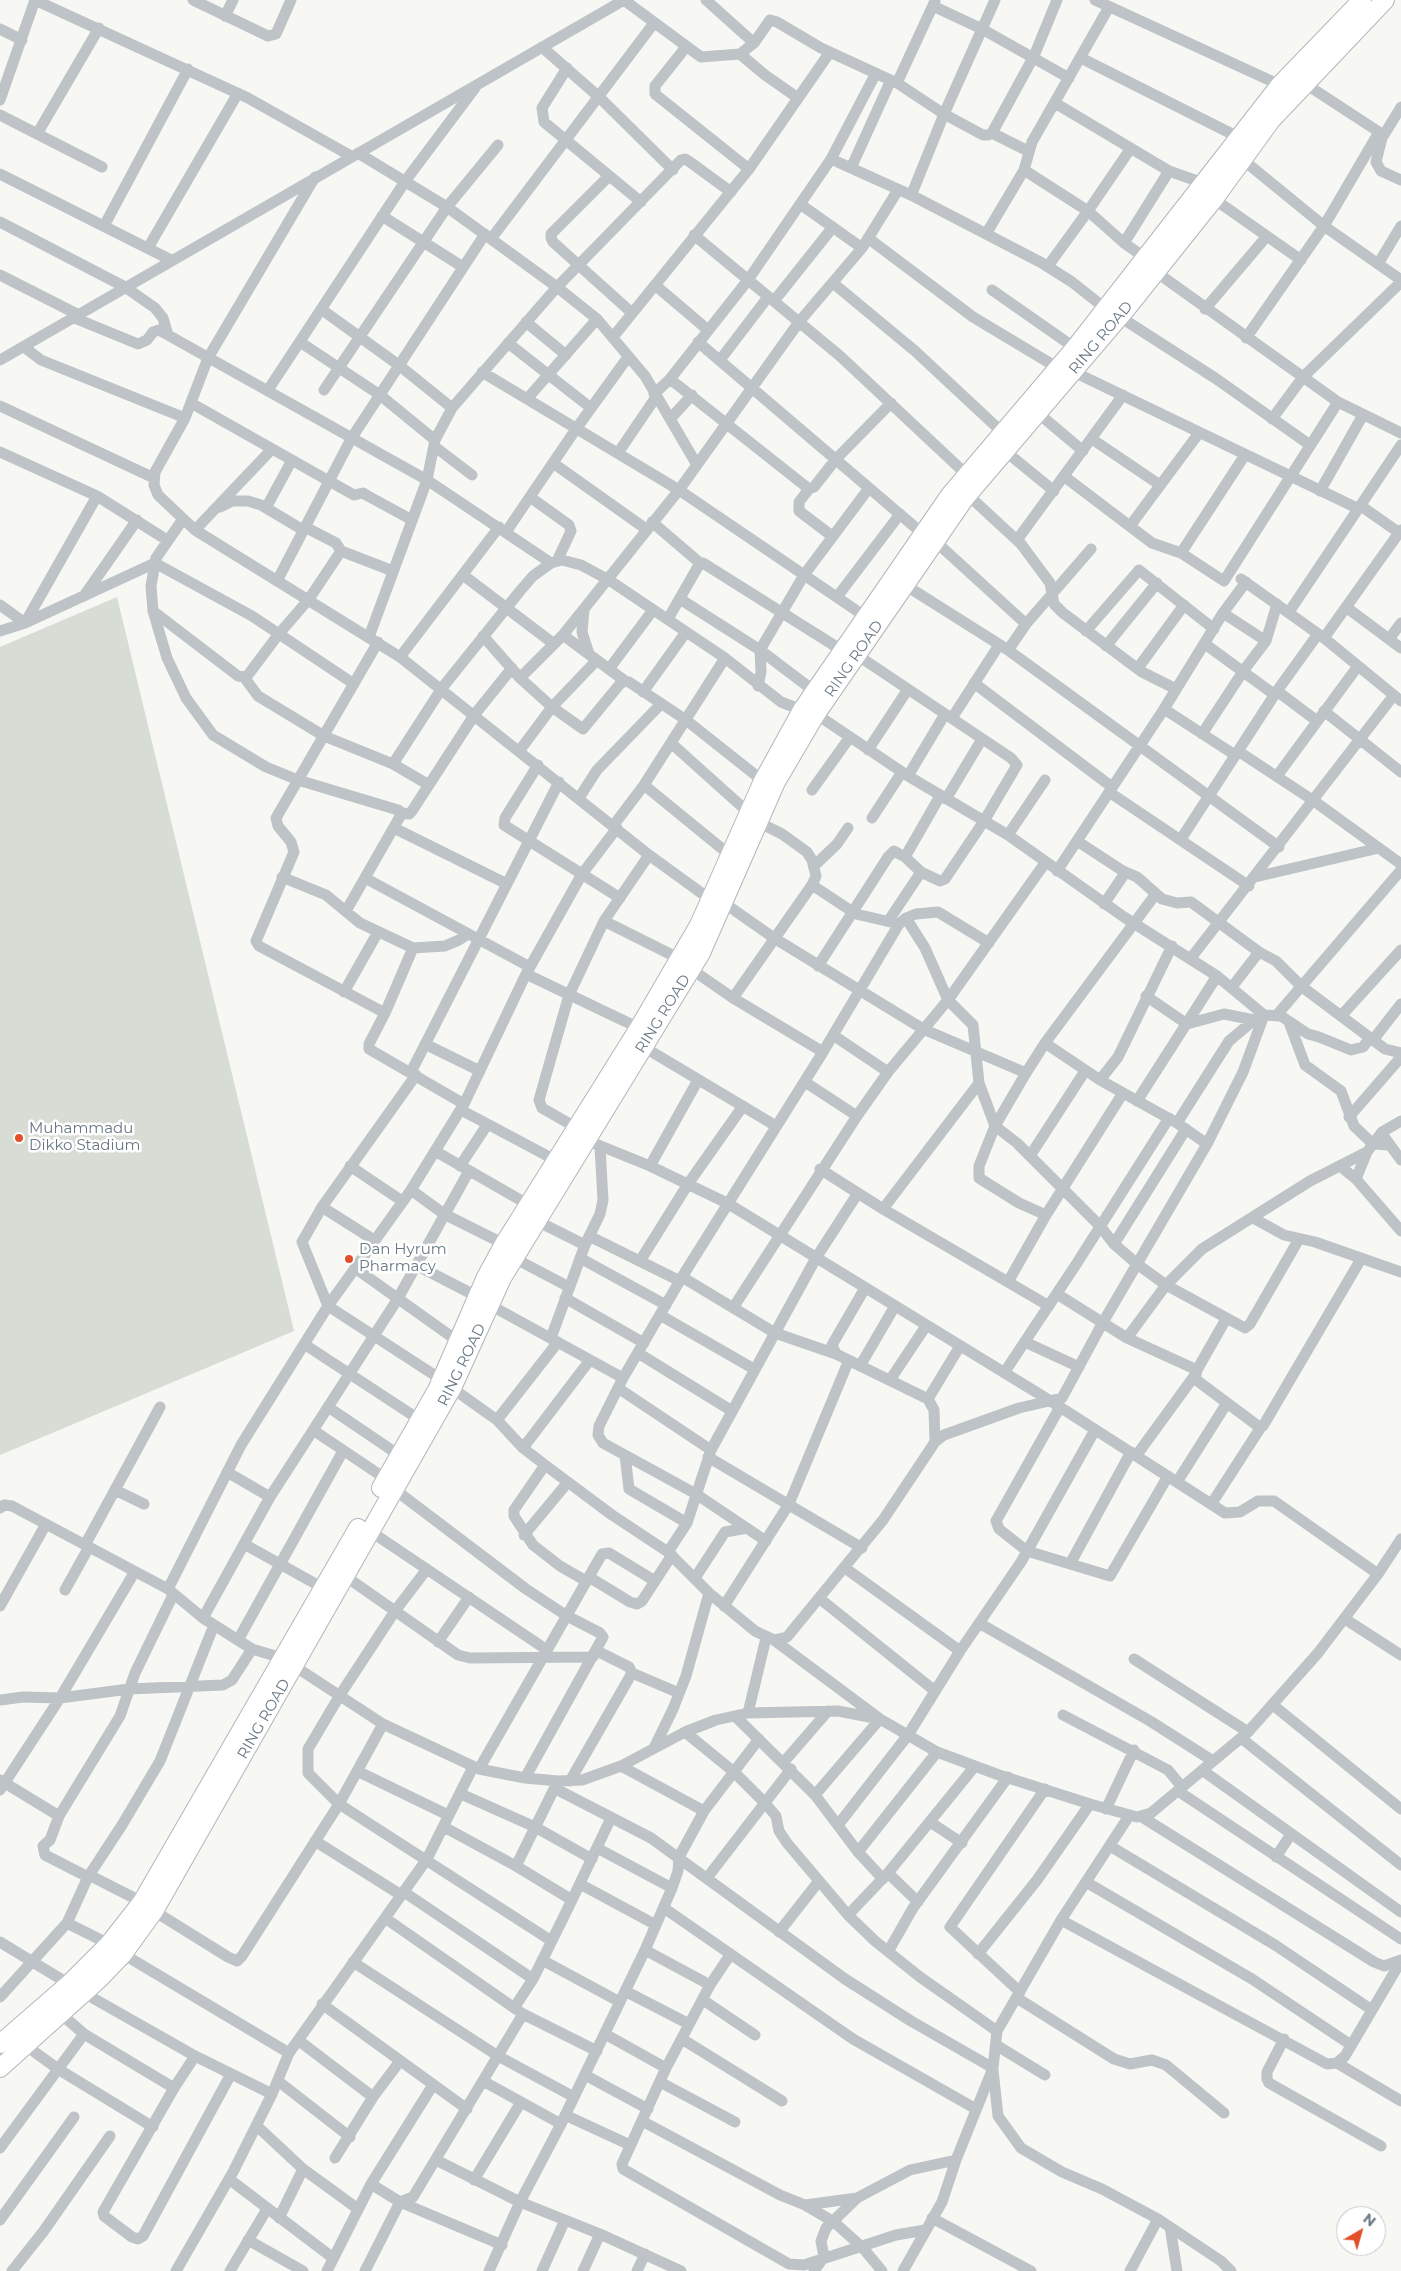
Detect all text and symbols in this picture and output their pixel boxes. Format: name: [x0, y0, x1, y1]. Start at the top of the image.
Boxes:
street label: RING ROAD: [1065, 298, 1137, 378]
street label: RING ROAD: [821, 617, 887, 701]
street label: RING ROAD: [632, 971, 694, 1057]
place label: Muhammadu Dikko Stadium: [29, 1120, 140, 1155]
marker: Muhammadu Dikko Stadium: [13, 1132, 25, 1144]
place label: Dan Hyrum Pharmacy: [359, 1241, 447, 1276]
marker: Dan Hyrum Pharmacy: [343, 1253, 355, 1265]
street label: RING ROAD: [434, 1321, 490, 1409]
street label: RING ROAD: [234, 1676, 294, 1762]
north arrow: [1336, 2206, 1386, 2256]
text: N: [1360, 2209, 1380, 2231]

